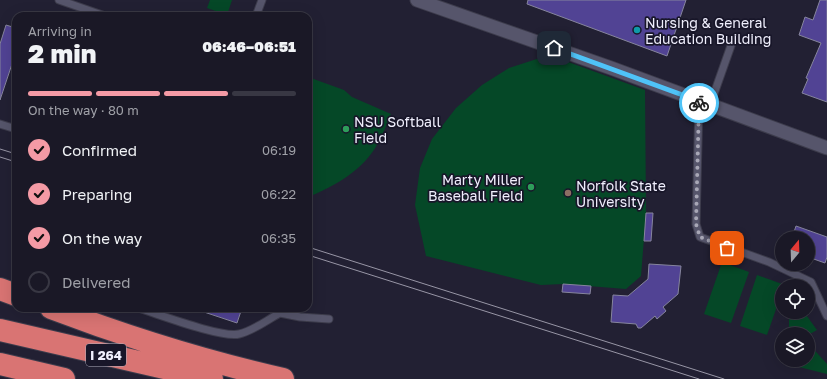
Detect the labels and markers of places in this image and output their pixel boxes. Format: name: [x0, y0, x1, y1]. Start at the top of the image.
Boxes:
place label: Nursing & General Education Building: [645, 14, 771, 47]
marker: Nursing & General Education Building: [632, 25, 642, 35]
pin: [537, 31, 571, 65]
place label: NSU Softball Field: [354, 113, 441, 146]
marker: NSU Softball Field: [341, 124, 351, 134]
place label: Marty Miller Baseball Field: [428, 171, 524, 204]
place label: Norfolk State University: [576, 177, 666, 210]
marker: Marty Miller Baseball Field: [526, 182, 536, 192]
marker: Norfolk State University: [563, 188, 573, 198]
pin: [710, 231, 744, 265]

